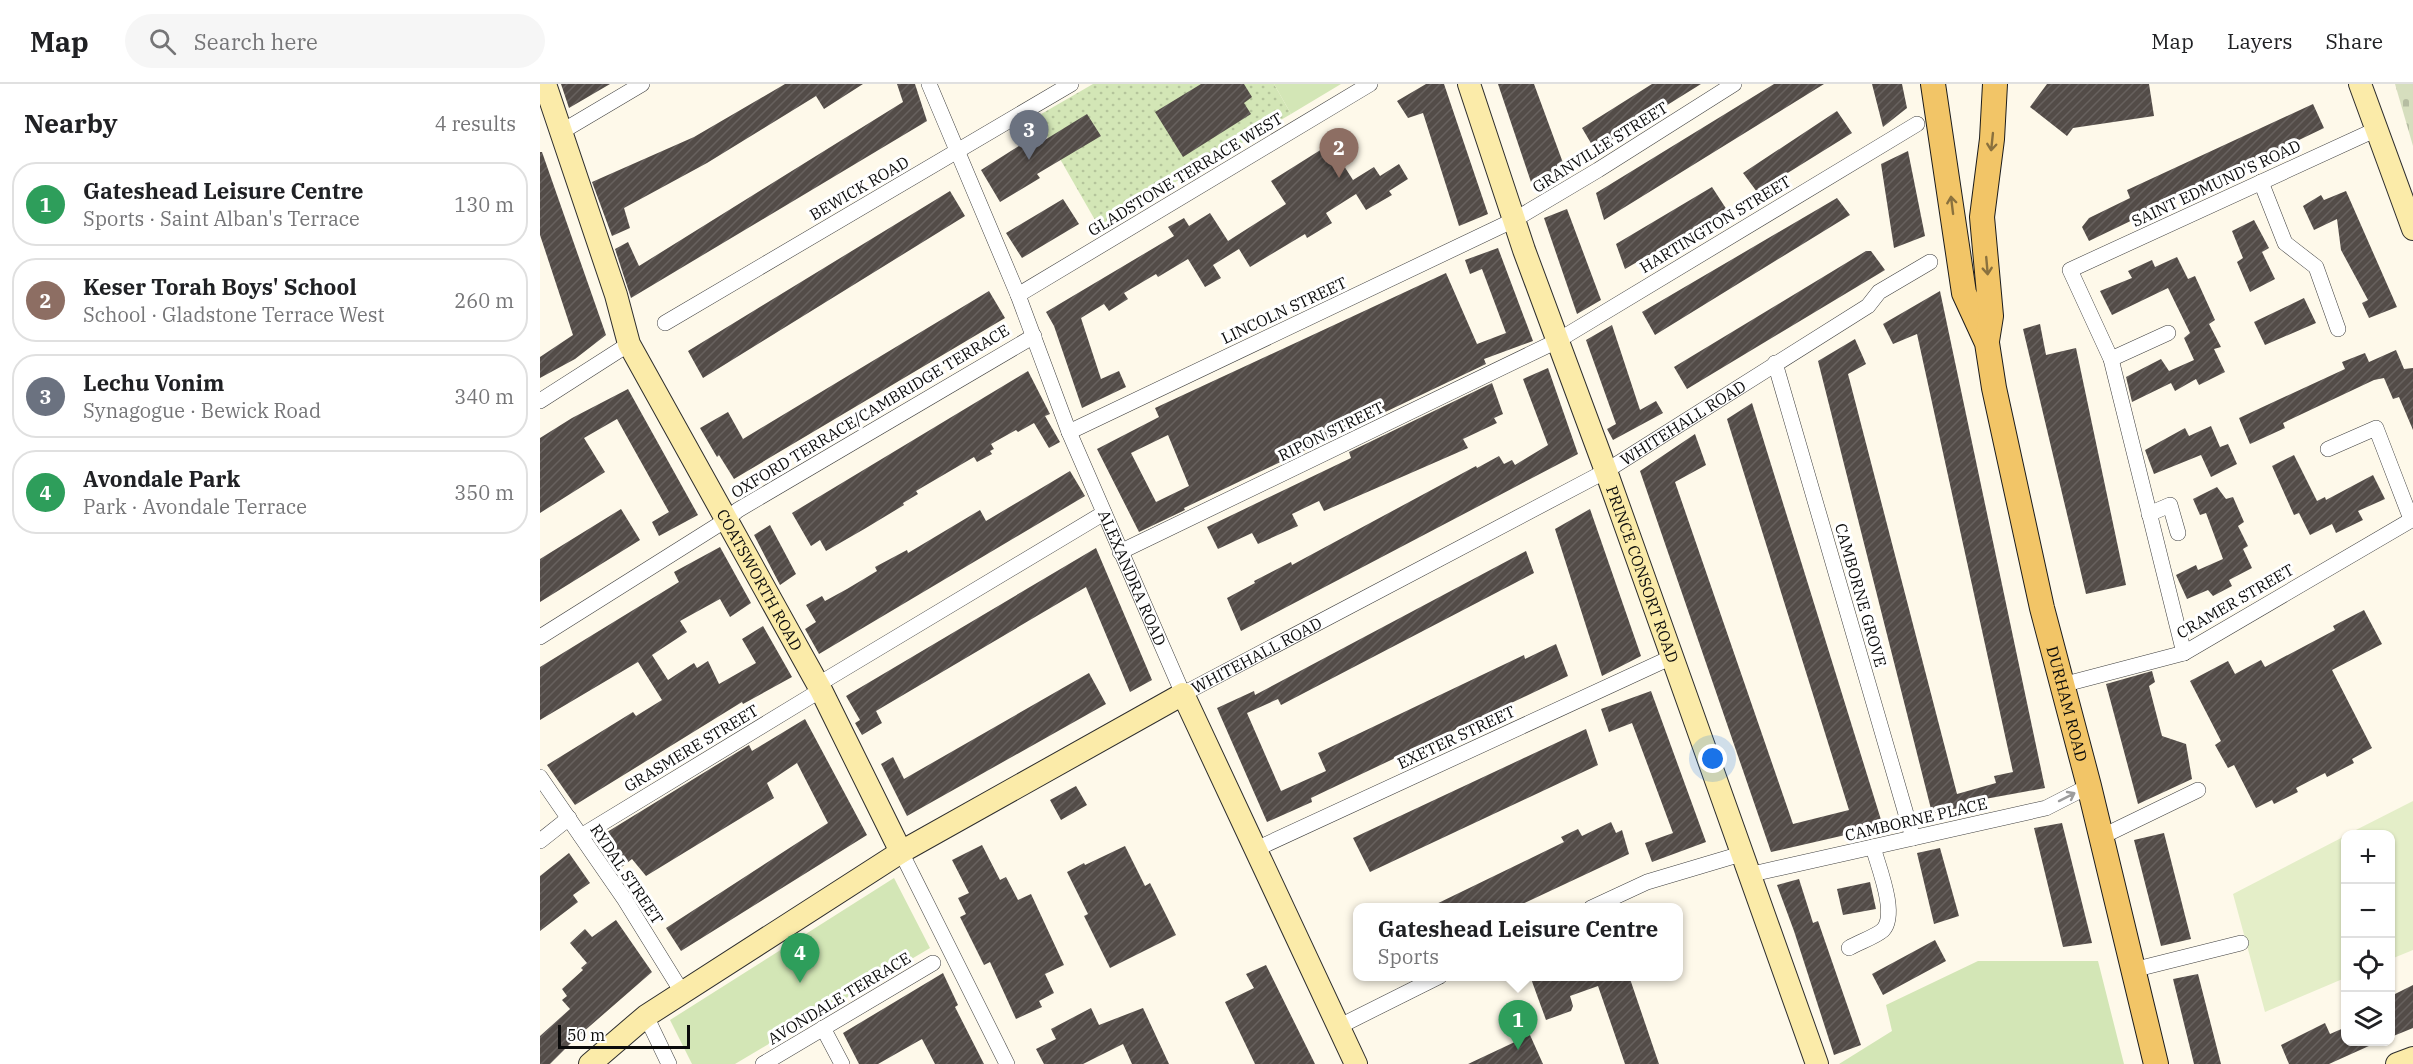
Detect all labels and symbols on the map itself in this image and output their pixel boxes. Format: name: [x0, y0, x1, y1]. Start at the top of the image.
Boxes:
street label: GRANVILLE STREET: [1528, 97, 1672, 197]
street label: GLADSTONE TERRACE WEST: [1084, 108, 1286, 240]
pin: 3: [1010, 110, 1048, 160]
pin: 2: [1320, 128, 1358, 178]
one-way arrow: [1986, 132, 1997, 152]
street label: SAINT EDMUND'S ROAD: [2128, 135, 2304, 231]
street label: BEWICK ROAD: [806, 152, 912, 224]
street label: HARTINGTON STREET: [1636, 171, 1794, 277]
one-way arrow: [1946, 196, 1957, 215]
one-way arrow: [1981, 256, 1992, 276]
street label: LINCOLN STREET: [1218, 272, 1350, 348]
street label: OXFORD TERRACE/CAMBRIDGE TERRACE: [727, 320, 1013, 502]
street label: WHITEHALL ROAD: [1616, 376, 1749, 470]
street label: RIPON STREET: [1275, 397, 1387, 465]
street label: PRINCE CONSORT ROAD: [1602, 483, 1683, 665]
street label: COATSWORTH ROAD: [713, 506, 807, 654]
street label: ALEXANDRA ROAD: [1094, 507, 1171, 649]
street label: CAMBORNE GROVE: [1831, 521, 1891, 669]
street label: CRAMER STREET: [2173, 559, 2297, 643]
street label: WHITEHALL ROAD: [1188, 613, 1325, 698]
street label: DURHAM ROAD: [2042, 644, 2092, 764]
street label: GRASMERE STREET: [620, 700, 762, 796]
street label: EXETER STREET: [1394, 701, 1518, 773]
your location: [1698, 744, 1727, 773]
one-way arrow: [2058, 791, 2076, 802]
street label: CAMBORNE PLACE: [1843, 793, 1989, 845]
street label: RYDAL STREET: [586, 820, 668, 928]
pin: 4: [780, 934, 820, 983]
street label: AVONDALE TERRACE: [764, 947, 914, 1049]
pin: 1: [1498, 1000, 1538, 1050]
scale bar: [558, 1022, 690, 1050]

